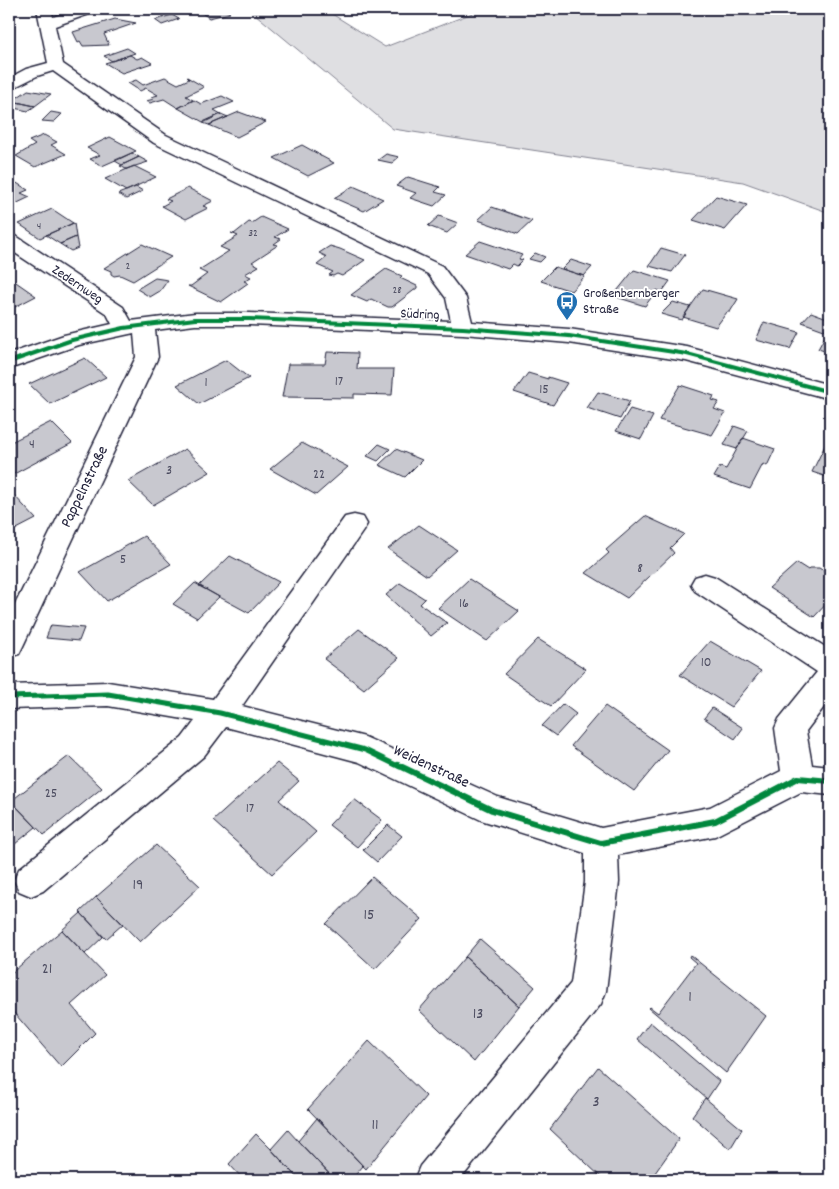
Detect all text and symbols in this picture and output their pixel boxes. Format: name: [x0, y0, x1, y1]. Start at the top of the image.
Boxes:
house number: 4: [37, 219, 41, 235]
house number: 32: [248, 226, 258, 242]
house number: 2: [126, 259, 131, 275]
street label: Zedernweg: [47, 260, 107, 310]
house number: 28: [392, 283, 402, 299]
place label: Großenbernberger Straße: [583, 284, 680, 320]
bus stop icon: Großenbernberger Straße: [555, 290, 579, 321]
street label: Südring: [400, 304, 440, 326]
house number: 17: [335, 372, 343, 392]
house number: 1: [204, 373, 208, 393]
house number: 15: [539, 380, 549, 400]
house number: 4: [29, 435, 35, 455]
street label: Pappelnstraße: [55, 442, 115, 532]
house number: 3: [166, 461, 172, 481]
house number: 22: [313, 465, 325, 485]
house number: 5: [120, 550, 126, 570]
house number: 8: [637, 559, 643, 579]
house number: 16: [459, 594, 469, 614]
house number: 10: [701, 653, 711, 673]
street label: Weidenstraße: [389, 739, 473, 795]
house number: 25: [45, 784, 57, 804]
house number: 17: [246, 799, 254, 819]
house number: 19: [133, 874, 143, 897]
house number: 15: [364, 904, 374, 927]
house number: 21: [42, 958, 52, 981]
house number: 1: [688, 986, 692, 1009]
house number: 13: [473, 1003, 483, 1026]
house number: 3: [592, 1091, 600, 1114]
house number: 11: [371, 1114, 379, 1137]

